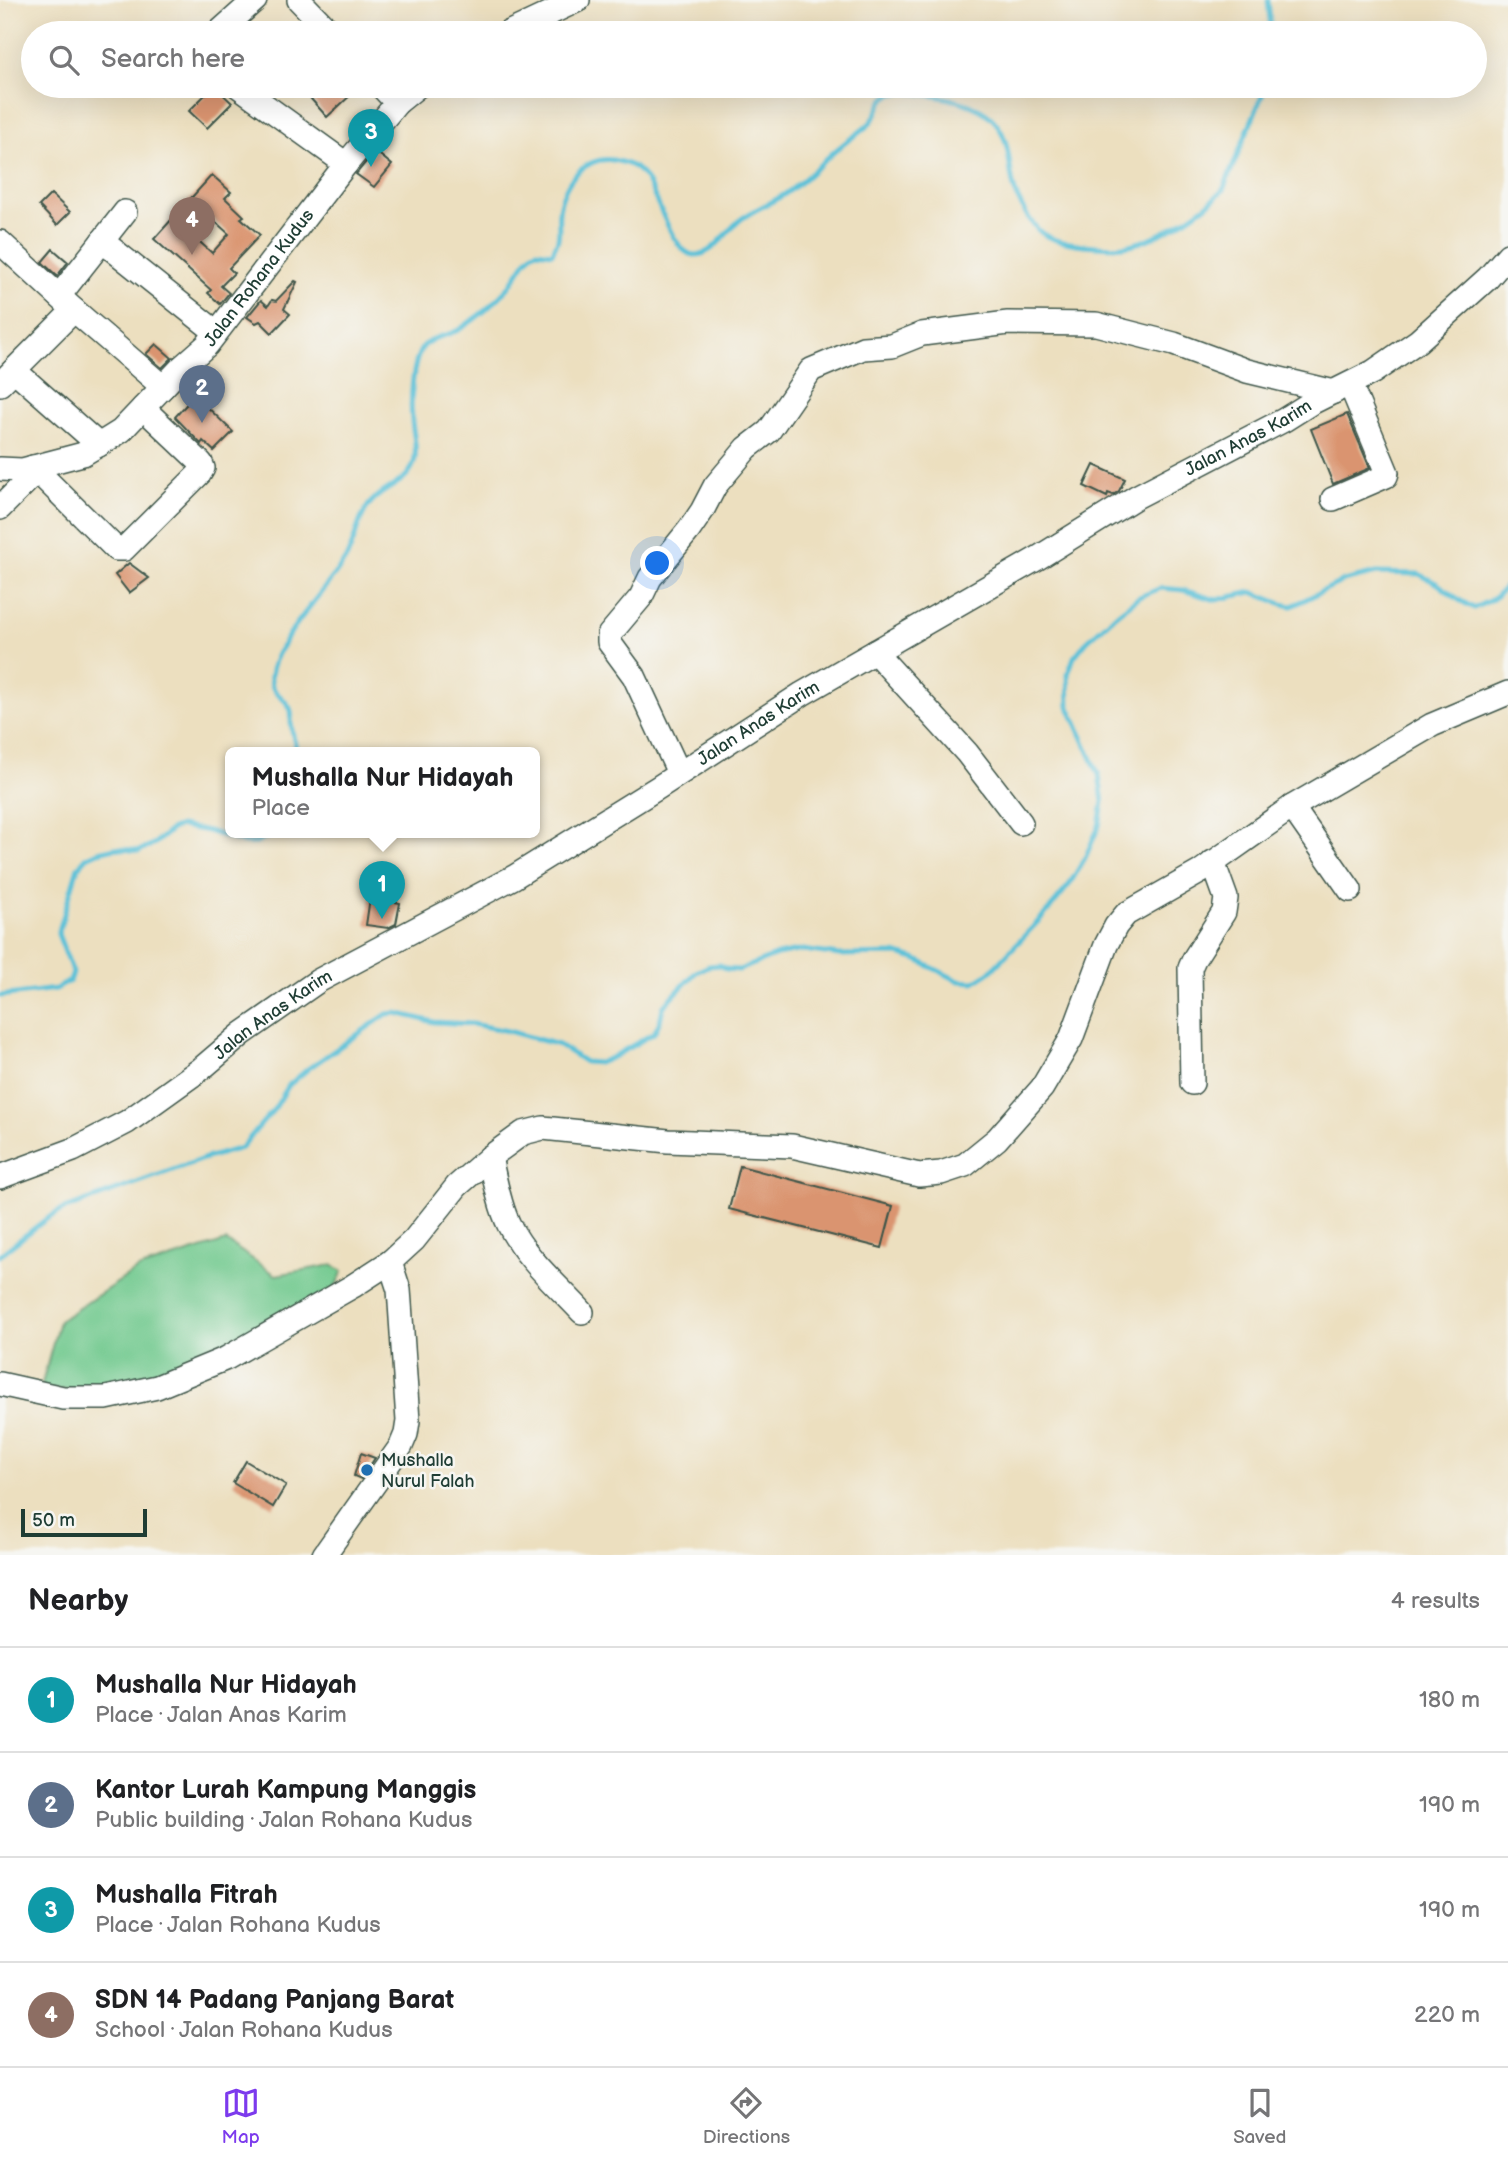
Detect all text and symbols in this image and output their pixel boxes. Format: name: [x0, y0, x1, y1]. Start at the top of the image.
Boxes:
search box: [21, 21, 1487, 98]
icon: search: [45, 41, 83, 79]
text: Search here: [101, 44, 245, 75]
pin: 3: [348, 109, 394, 167]
pin: 4: [169, 197, 215, 255]
street label: Jalan Rohana Kudus: [200, 205, 318, 351]
pin: 2: [179, 365, 225, 423]
street label: Jalan Anas Karim: [1181, 395, 1316, 481]
your location: [640, 546, 674, 580]
street label: Jalan Anas Karim: [694, 676, 823, 770]
popup: [225, 747, 540, 838]
text: Mushalla Nur Hidayah: [252, 763, 513, 794]
text: Place: [252, 794, 310, 822]
pin: 1: [359, 861, 405, 919]
street label: Jalan Anas Karim: [210, 966, 336, 1064]
place label: Mushalla Nurul Falah: [381, 1450, 474, 1492]
marker: Mushalla Nurul Falah: [359, 1462, 375, 1478]
scale bar: [21, 1506, 147, 1538]
text: 50 m: [32, 1509, 75, 1532]
text: Nearby: [28, 1583, 128, 1619]
text: 4 results: [1391, 1587, 1480, 1615]
text: Mushalla Nur Hidayah: [95, 1670, 357, 1701]
text: 1: [46, 1686, 56, 1714]
text: 180 m: [1419, 1686, 1480, 1714]
text: Place · Jalan Anas Karim: [95, 1701, 347, 1729]
text: Kantor Lurah Kampung Manggis: [95, 1775, 476, 1806]
text: 2: [44, 1791, 58, 1819]
text: 190 m: [1419, 1791, 1480, 1819]
text: Public building · Jalan Rohana Kudus: [95, 1806, 472, 1834]
text: Mushalla Fitrah: [95, 1880, 278, 1911]
text: 3: [44, 1896, 58, 1924]
text: 190 m: [1419, 1896, 1480, 1924]
text: Place · Jalan Rohana Kudus: [95, 1911, 381, 1939]
text: SDN 14 Padang Panjang Barat: [95, 1985, 454, 2016]
text: 4: [44, 2001, 58, 2029]
text: 220 m: [1414, 2001, 1480, 2029]
text: School · Jalan Rohana Kudus: [95, 2016, 393, 2044]
tab: Map: [222, 2084, 260, 2149]
tab: Directions: [703, 2084, 790, 2149]
tab: Saved: [1233, 2084, 1286, 2149]

